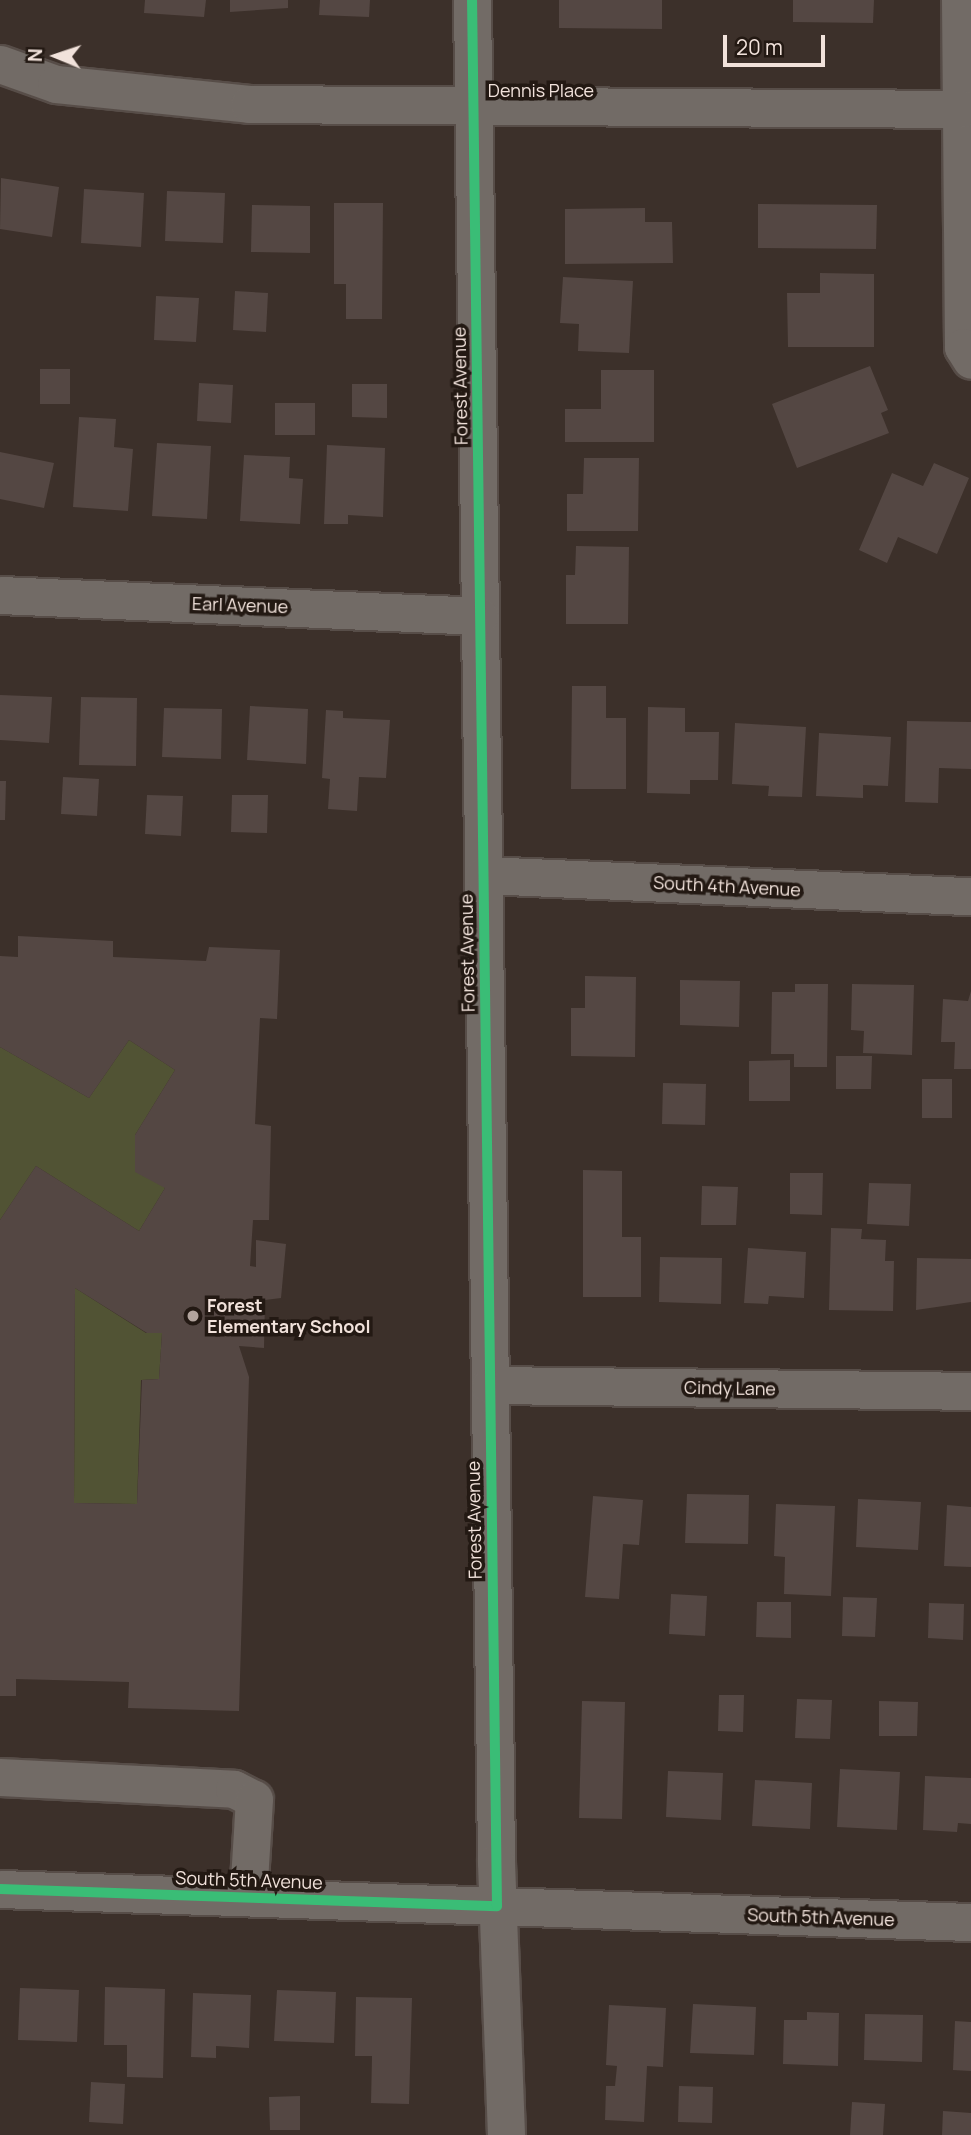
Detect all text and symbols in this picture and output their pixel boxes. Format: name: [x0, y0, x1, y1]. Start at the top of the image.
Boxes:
north arrow: [21, 21, 91, 91]
scale bar: [726, 21, 828, 65]
text: 20 m: [736, 33, 783, 61]
text: N: [22, 48, 48, 63]
street label: Dennis Place: [488, 79, 594, 101]
street label: Forest Avenue: [448, 327, 472, 445]
street label: Earl Avenue: [192, 593, 288, 617]
street label: South 4th Avenue: [653, 871, 801, 901]
street label: Forest Avenue: [455, 894, 479, 1012]
place label: Forest Elementary School: [207, 1295, 370, 1338]
marker: Forest Elementary School: [185, 1308, 201, 1324]
street label: Cindy Lane: [684, 1376, 776, 1400]
street label: Forest Avenue: [462, 1461, 486, 1579]
street label: South 5th Avenue: [175, 1867, 323, 1893]
street label: South 5th Avenue: [747, 1904, 895, 1930]

